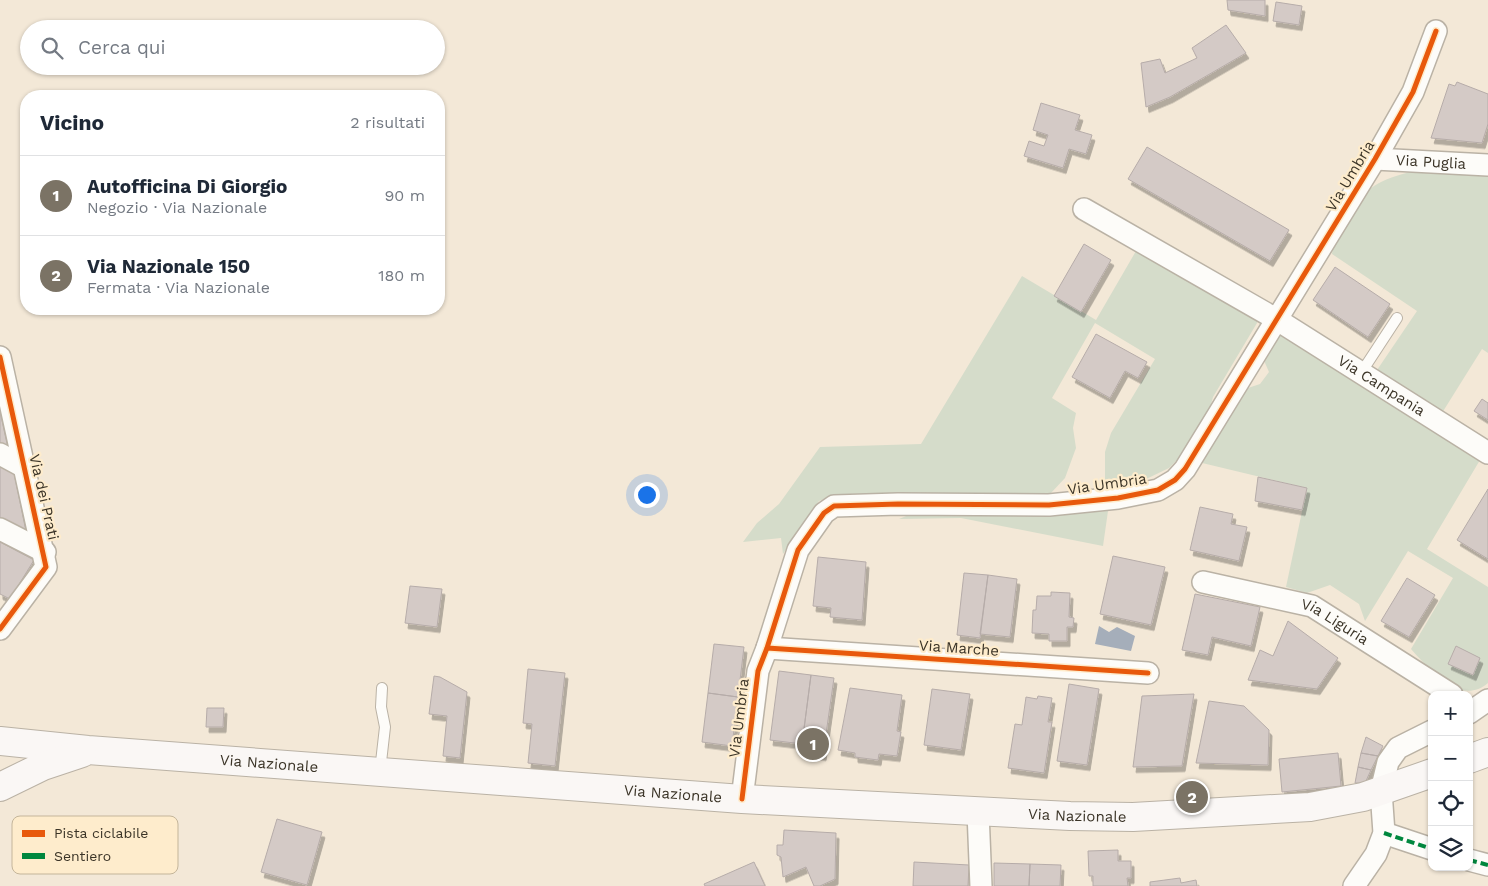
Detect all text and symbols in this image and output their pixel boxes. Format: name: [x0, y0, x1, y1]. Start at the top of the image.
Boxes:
search box: [20, 20, 445, 75]
icon: search: [38, 34, 66, 62]
text: Cerca qui: [78, 36, 166, 59]
text: Vicino: [40, 110, 104, 135]
text: 2 risultati: [350, 113, 425, 132]
street label: Via Umbria: [1322, 137, 1379, 215]
street label: Via Puglia: [1395, 151, 1467, 173]
text: Autofficina Di Giorgio: [87, 175, 287, 198]
text: 1: [53, 186, 59, 205]
text: 90 m: [384, 186, 425, 205]
text: Negozio · Via Nazionale: [87, 198, 267, 217]
text: Via Nazionale 150: [87, 255, 250, 278]
text: 2: [51, 266, 61, 285]
text: 180 m: [378, 266, 425, 285]
text: Fermata · Via Nazionale: [87, 278, 270, 297]
street label: Via Campania: [1334, 351, 1429, 420]
street label: Via dei Prati: [25, 452, 63, 542]
street label: Via Umbria: [1066, 469, 1148, 498]
your location: [634, 482, 660, 508]
street label: Via Liguria: [1300, 595, 1372, 649]
street label: Via Marche: [918, 636, 1000, 660]
street label: Via Umbria: [725, 677, 753, 759]
map controls: [1428, 691, 1473, 871]
button: +: [1428, 691, 1473, 736]
pin: 1: [797, 725, 829, 763]
button: −: [1428, 736, 1473, 781]
street label: Via Nazionale: [219, 751, 319, 776]
pin: 2: [1176, 778, 1208, 816]
street label: Via Nazionale: [623, 781, 723, 806]
button: locate: [1428, 781, 1473, 826]
street label: Via Nazionale: [1028, 805, 1127, 826]
legend: [12, 816, 178, 874]
text: Pista ciclabile: [54, 825, 148, 841]
button: layers: [1428, 826, 1473, 871]
text: Sentiero: [54, 848, 111, 864]

